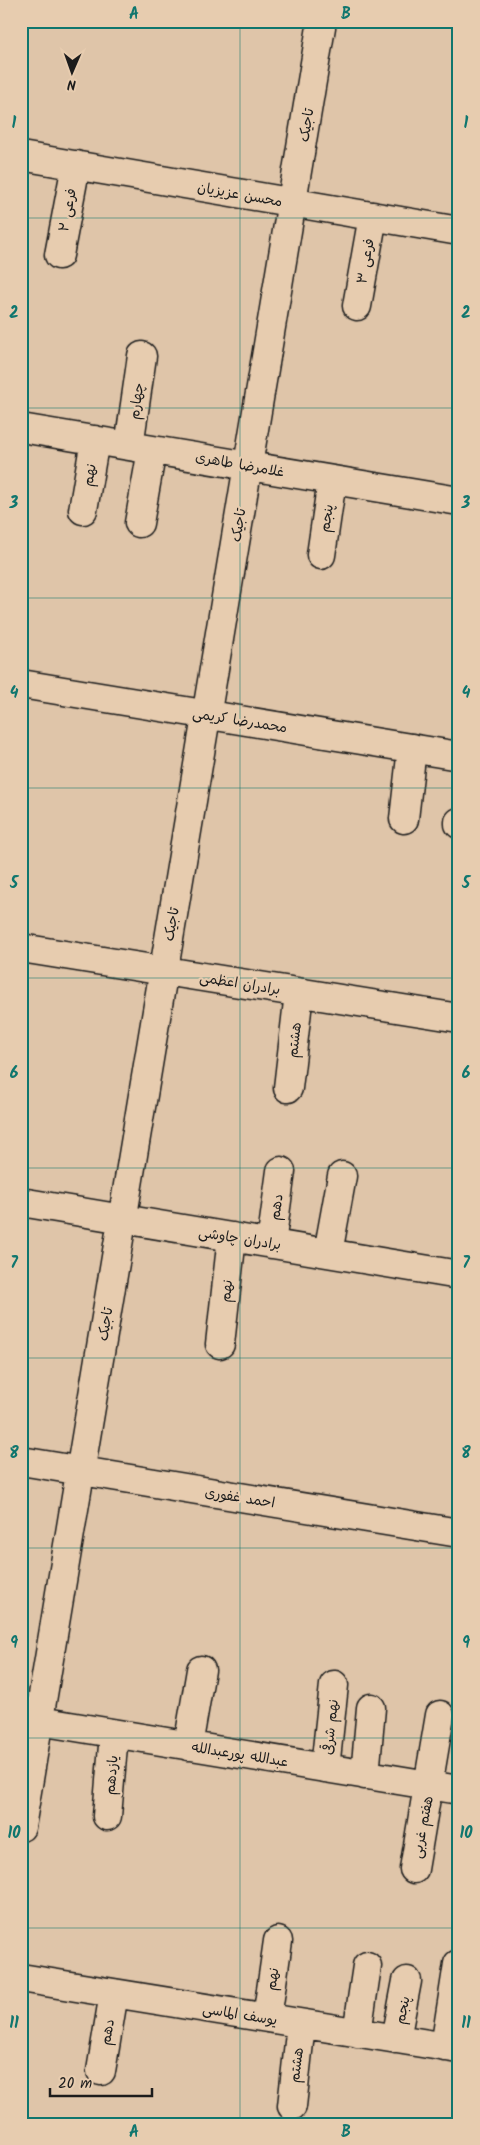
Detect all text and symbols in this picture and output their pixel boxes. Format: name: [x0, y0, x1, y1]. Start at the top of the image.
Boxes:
text: A: [129, 2, 139, 27]
text: B: [341, 2, 351, 27]
north arrow: [48, 48, 98, 98]
text: N: [67, 73, 76, 95]
street label: تاجیک: [293, 106, 321, 144]
text: 1: [12, 111, 17, 136]
text: 1: [464, 111, 469, 136]
street label: محسن عزیزیان: [196, 177, 284, 213]
street label: فرعی ۲: [53, 186, 83, 234]
street label: فرعی ۳: [351, 237, 381, 286]
text: 2: [9, 301, 19, 326]
text: 2: [461, 301, 471, 326]
street label: چهارم: [124, 381, 150, 421]
street label: غلامرضا طاهری: [194, 446, 286, 484]
street label: نهم: [77, 462, 103, 488]
text: 3: [9, 491, 19, 516]
text: 3: [461, 491, 471, 516]
street label: پنجم: [314, 503, 340, 534]
street label: تاجیک: [225, 506, 253, 544]
text: 4: [10, 681, 19, 706]
text: 4: [462, 681, 471, 706]
street label: محمدرضا کریمی: [191, 703, 289, 739]
text: 5: [9, 871, 20, 896]
text: 5: [461, 871, 472, 896]
street label: تاجیک: [158, 905, 186, 943]
street label: برادران اعظمی: [198, 967, 282, 1001]
street label: هشتم: [282, 1021, 308, 1059]
text: 6: [10, 1061, 19, 1086]
text: 6: [462, 1061, 471, 1086]
street label: دهم: [264, 1193, 290, 1222]
street label: برادران چاوشی: [197, 1222, 283, 1256]
text: 7: [10, 1251, 18, 1276]
text: 7: [462, 1251, 470, 1276]
street label: نهم: [215, 1279, 239, 1304]
street label: تاجیک: [92, 1305, 120, 1343]
text: 8: [9, 1441, 19, 1466]
text: 8: [461, 1441, 471, 1466]
street label: احمد غفوری: [203, 1482, 277, 1514]
text: 9: [10, 1631, 18, 1656]
text: 9: [462, 1631, 470, 1656]
street label: نهم شرقی: [317, 1698, 345, 1756]
street label: عبدالله پورعبدالله: [190, 1736, 290, 1773]
street label: یازدهم: [99, 1754, 125, 1796]
street label: هفتم غربی: [406, 1794, 440, 1860]
text: 10: [7, 1821, 21, 1846]
text: 10: [459, 1821, 473, 1846]
street label: نهم: [261, 1966, 285, 1992]
street label: پنجم: [389, 1994, 417, 2026]
street label: یوسف الماسی: [201, 1998, 279, 2032]
text: 11: [9, 2011, 19, 2036]
text: 11: [461, 2011, 471, 2036]
street label: دهم: [95, 2017, 121, 2047]
street label: هشتم: [284, 2046, 310, 2084]
scale bar: [50, 2065, 152, 2097]
text: 20 m: [58, 2072, 92, 2096]
text: A: [129, 2120, 139, 2145]
text: B: [341, 2120, 351, 2145]

